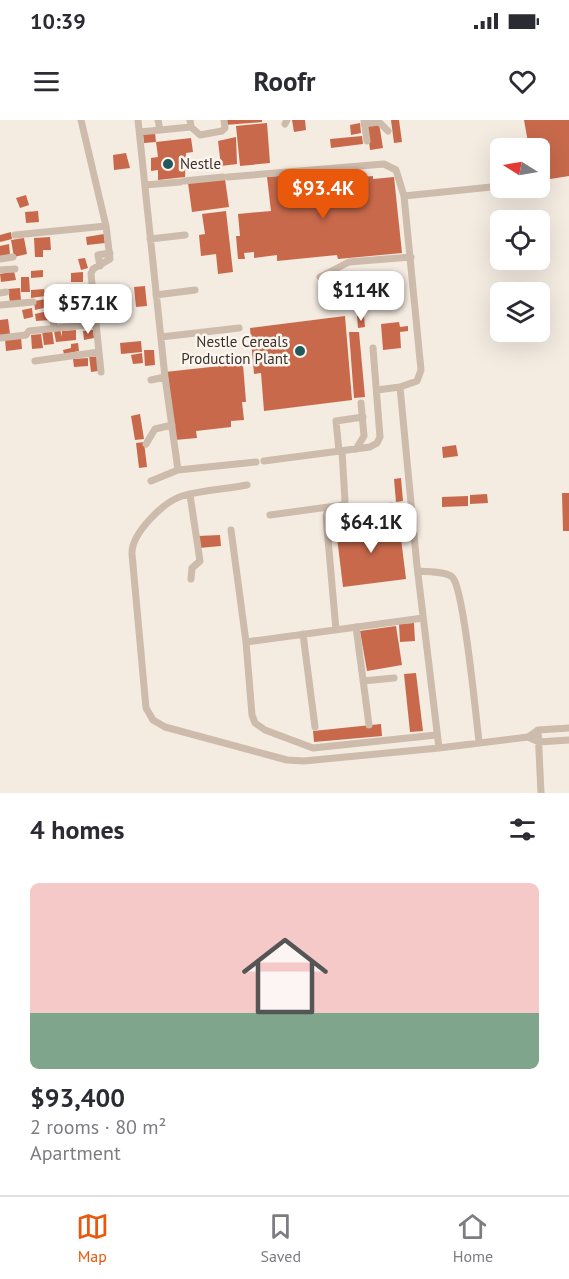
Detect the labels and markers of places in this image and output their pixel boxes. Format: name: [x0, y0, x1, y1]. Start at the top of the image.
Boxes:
place label: Nestle: [180, 154, 221, 173]
marker: Nestle: [161, 157, 175, 171]
pin: $93.4K: [274, 169, 372, 220]
pin: $114K: [319, 271, 403, 322]
pin: $57.1K: [39, 284, 137, 335]
place label: Nestle Cereals Production Plant: [181, 332, 288, 368]
marker: Nestle Cereals Production Plant: [293, 344, 307, 358]
pin: $64.1K: [322, 503, 420, 554]

